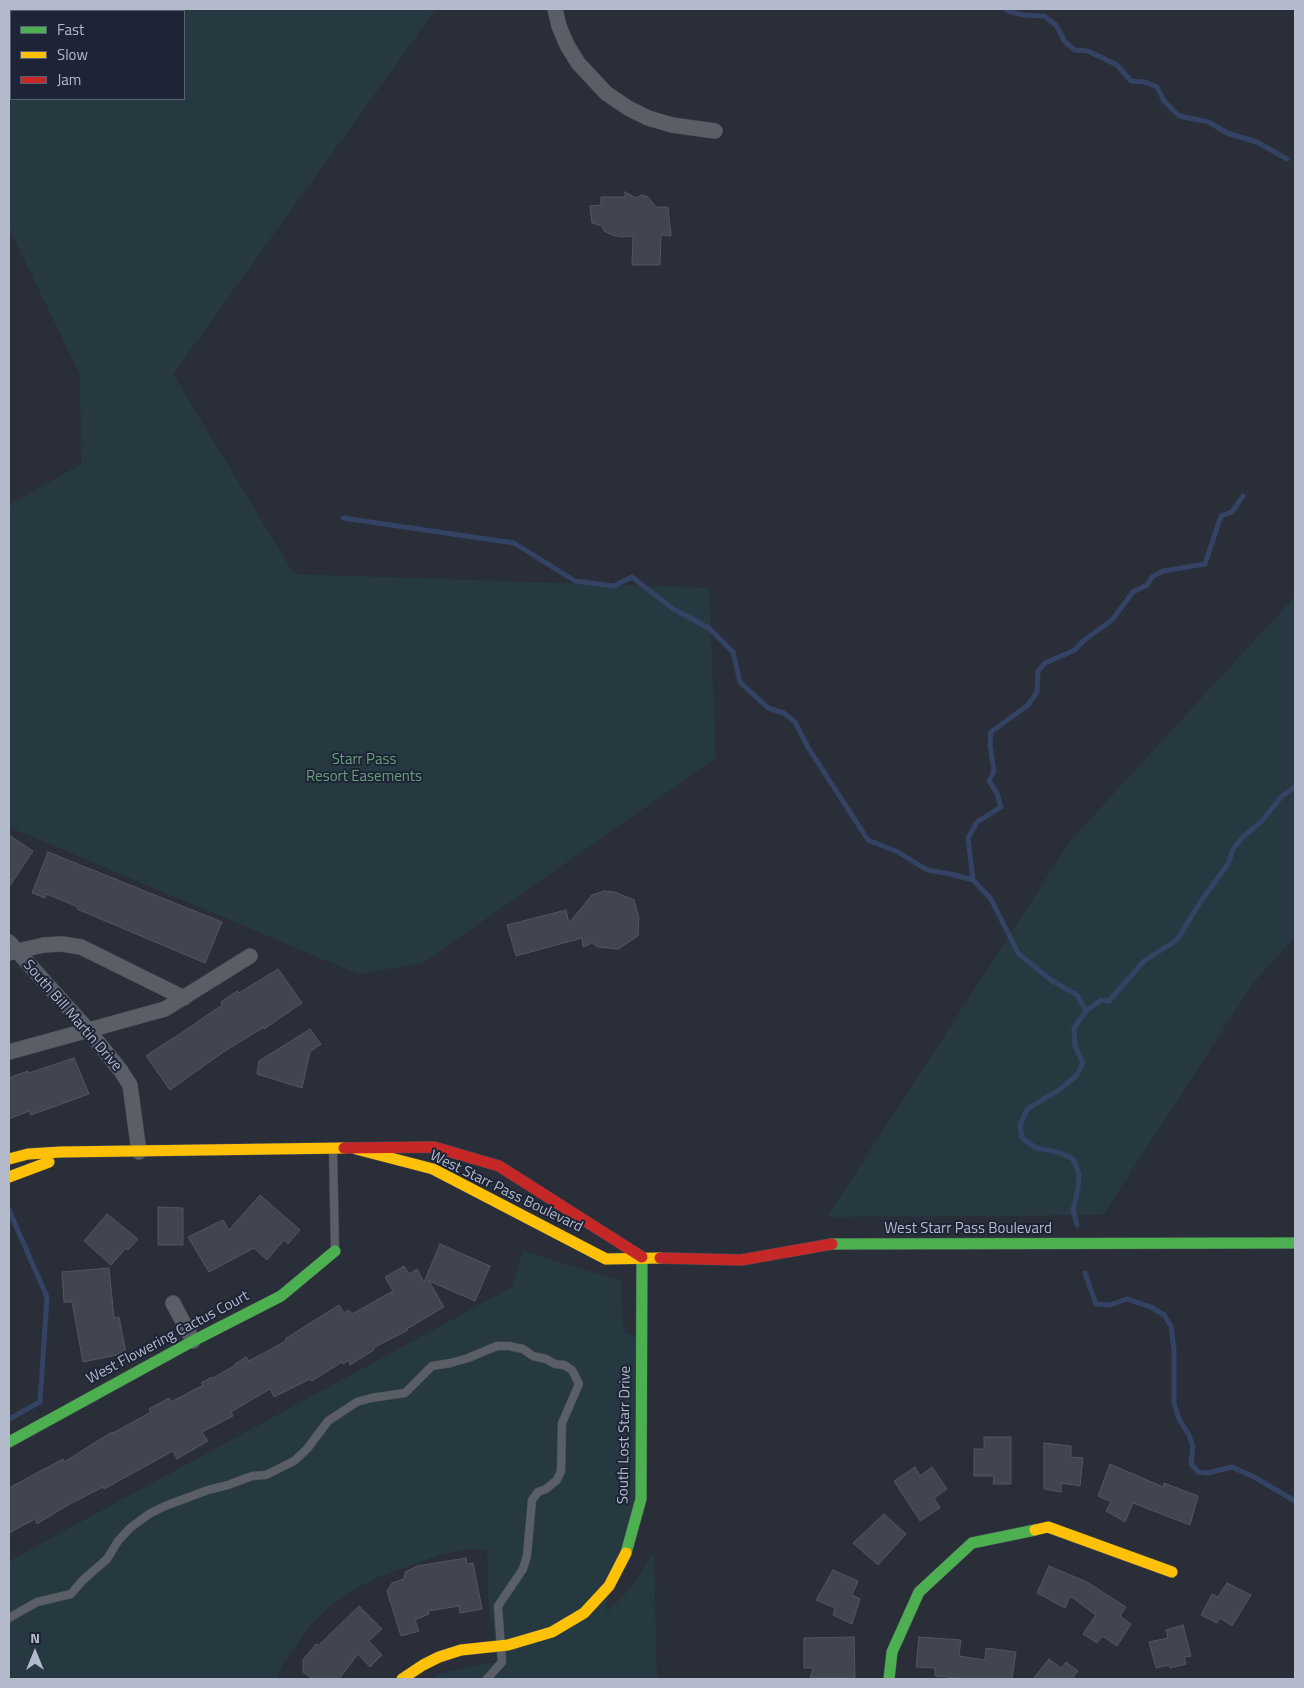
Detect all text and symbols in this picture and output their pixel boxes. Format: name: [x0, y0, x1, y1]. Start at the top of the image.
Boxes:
legend: [10, 10, 185, 100]
text: Fast: [57, 18, 84, 41]
text: Slow: [57, 43, 88, 66]
text: Jam: [57, 68, 81, 91]
park label: Starr Pass Resort Easements: [306, 751, 422, 786]
street label: South Bill Martin Drive: [19, 957, 125, 1075]
street label: West Starr Pass Boulevard: [427, 1147, 585, 1237]
street label: West Starr Pass Boulevard: [884, 1220, 1052, 1238]
street label: West Flowering Cactus Court: [83, 1287, 253, 1389]
street label: South Lost Starr Drive: [615, 1366, 635, 1504]
text: N: [30, 1627, 40, 1648]
north arrow: [10, 1628, 60, 1678]

